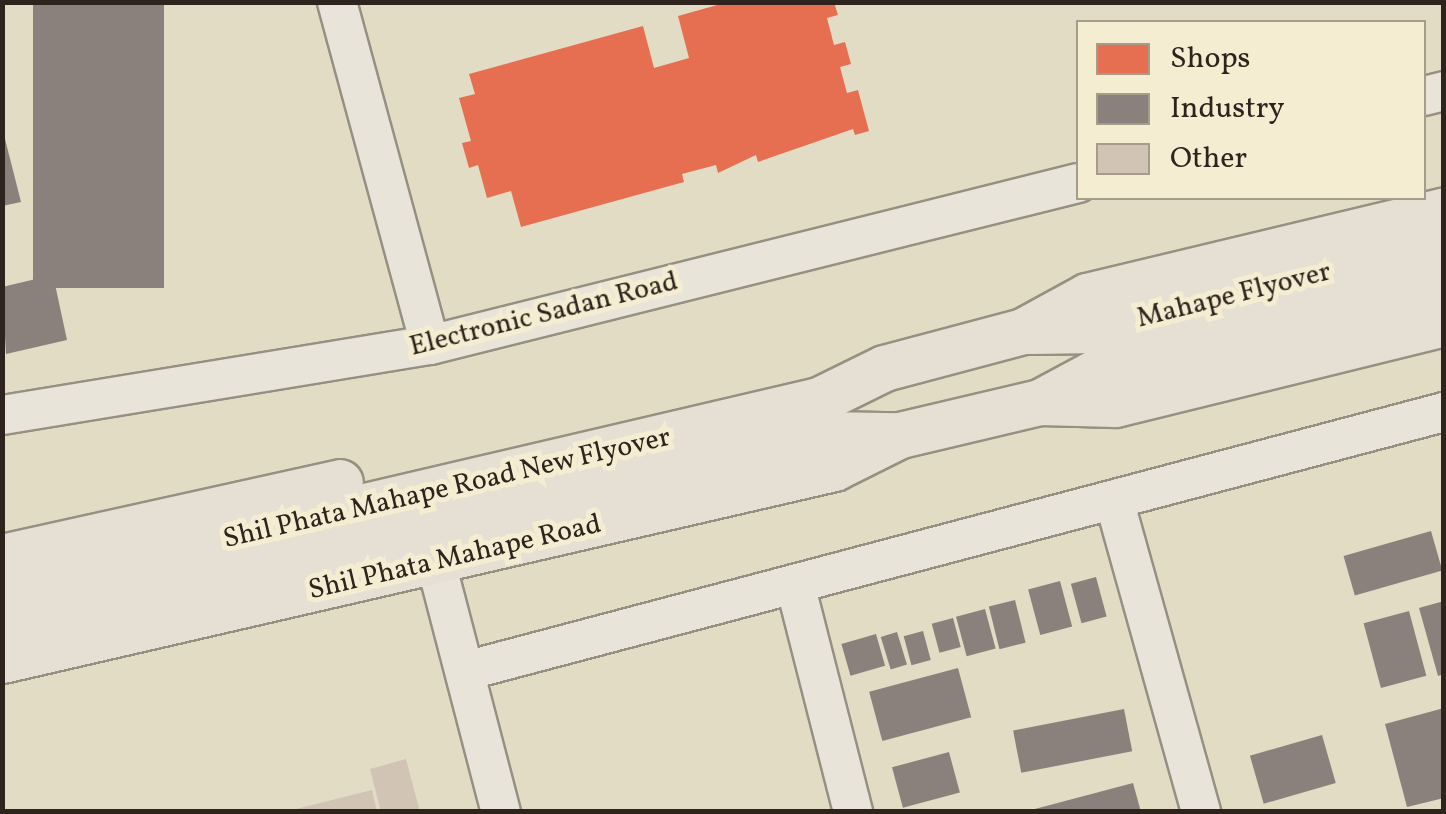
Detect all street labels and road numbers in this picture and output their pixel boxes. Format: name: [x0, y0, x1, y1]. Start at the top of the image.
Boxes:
street label: Mahape Flyover: [1134, 256, 1334, 336]
street label: Electronic Sadan Road: [406, 265, 682, 365]
street label: Shil Phata Mahape Road New Flyover: [220, 421, 674, 557]
street label: Shil Phata Mahape Road: [305, 508, 605, 608]

